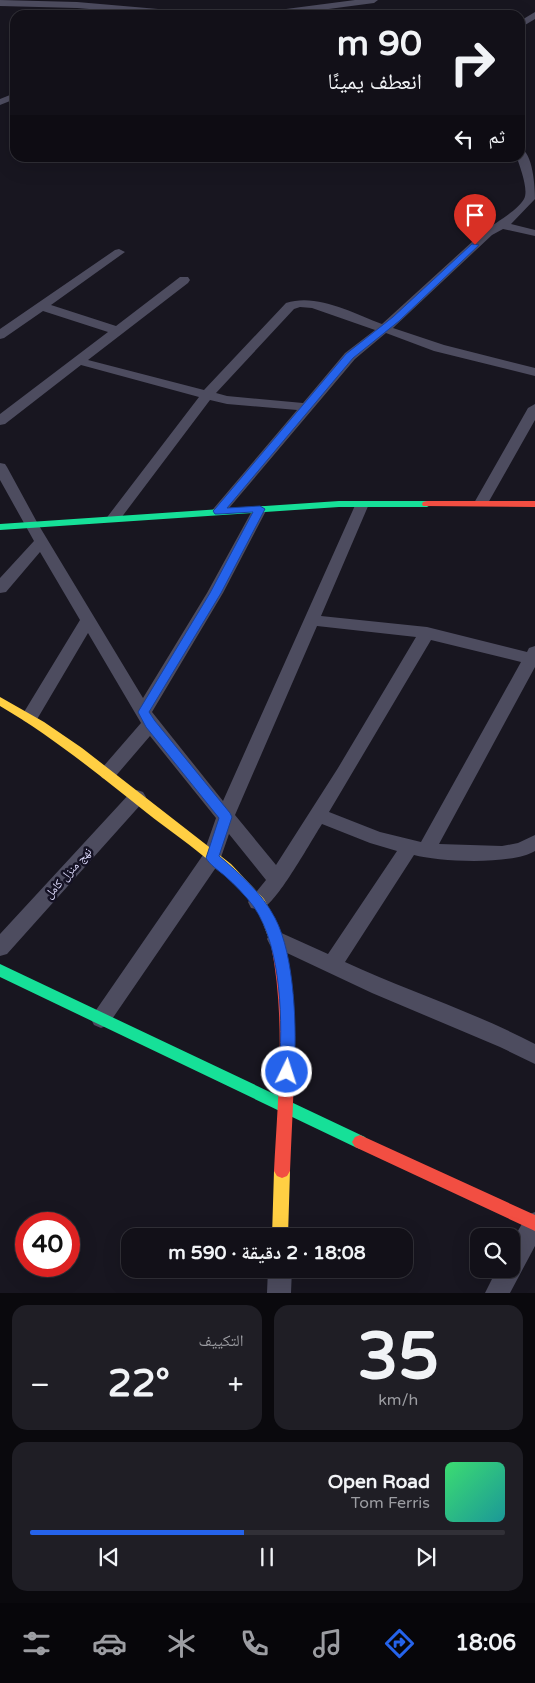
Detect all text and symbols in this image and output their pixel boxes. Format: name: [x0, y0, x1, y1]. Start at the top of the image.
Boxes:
text: 90 m: [337, 23, 422, 65]
icon: right: [440, 30, 505, 95]
text: انعطف يمينًا: [328, 69, 422, 95]
icon: left: [450, 125, 478, 153]
text: ثم: [488, 126, 505, 148]
pin: [454, 194, 496, 245]
icon: arrive: [461, 201, 489, 229]
street label: نهج منزل كامل: [42, 845, 94, 901]
position arrow: [260, 1045, 312, 1097]
speed limit sign: 40: [15, 1212, 80, 1277]
map controls: [470, 1228, 520, 1278]
button: search: [470, 1228, 520, 1278]
text: 18:08 · 2 دقيقة · 590 m: [168, 1242, 366, 1264]
text: 35: [357, 1318, 439, 1397]
text: التكييف: [199, 1331, 244, 1351]
text: 22°: [108, 1361, 170, 1407]
text: −: [30, 1368, 50, 1402]
text: +: [228, 1368, 244, 1402]
text: km/h: [378, 1390, 418, 1410]
text: Open Road: [328, 1471, 430, 1493]
text: Tom Ferris: [351, 1493, 430, 1513]
icon: previous: [95, 1543, 123, 1571]
icon: pause: [253, 1543, 281, 1571]
icon: next: [412, 1543, 440, 1571]
icon: filters: [19, 1626, 54, 1661]
icon: car: [92, 1626, 127, 1661]
icon: climate: [164, 1626, 199, 1661]
icon: phone: [237, 1626, 272, 1661]
icon: music: [310, 1626, 345, 1661]
icon: directions: [382, 1626, 417, 1661]
text: 18:06: [455, 1630, 516, 1656]

